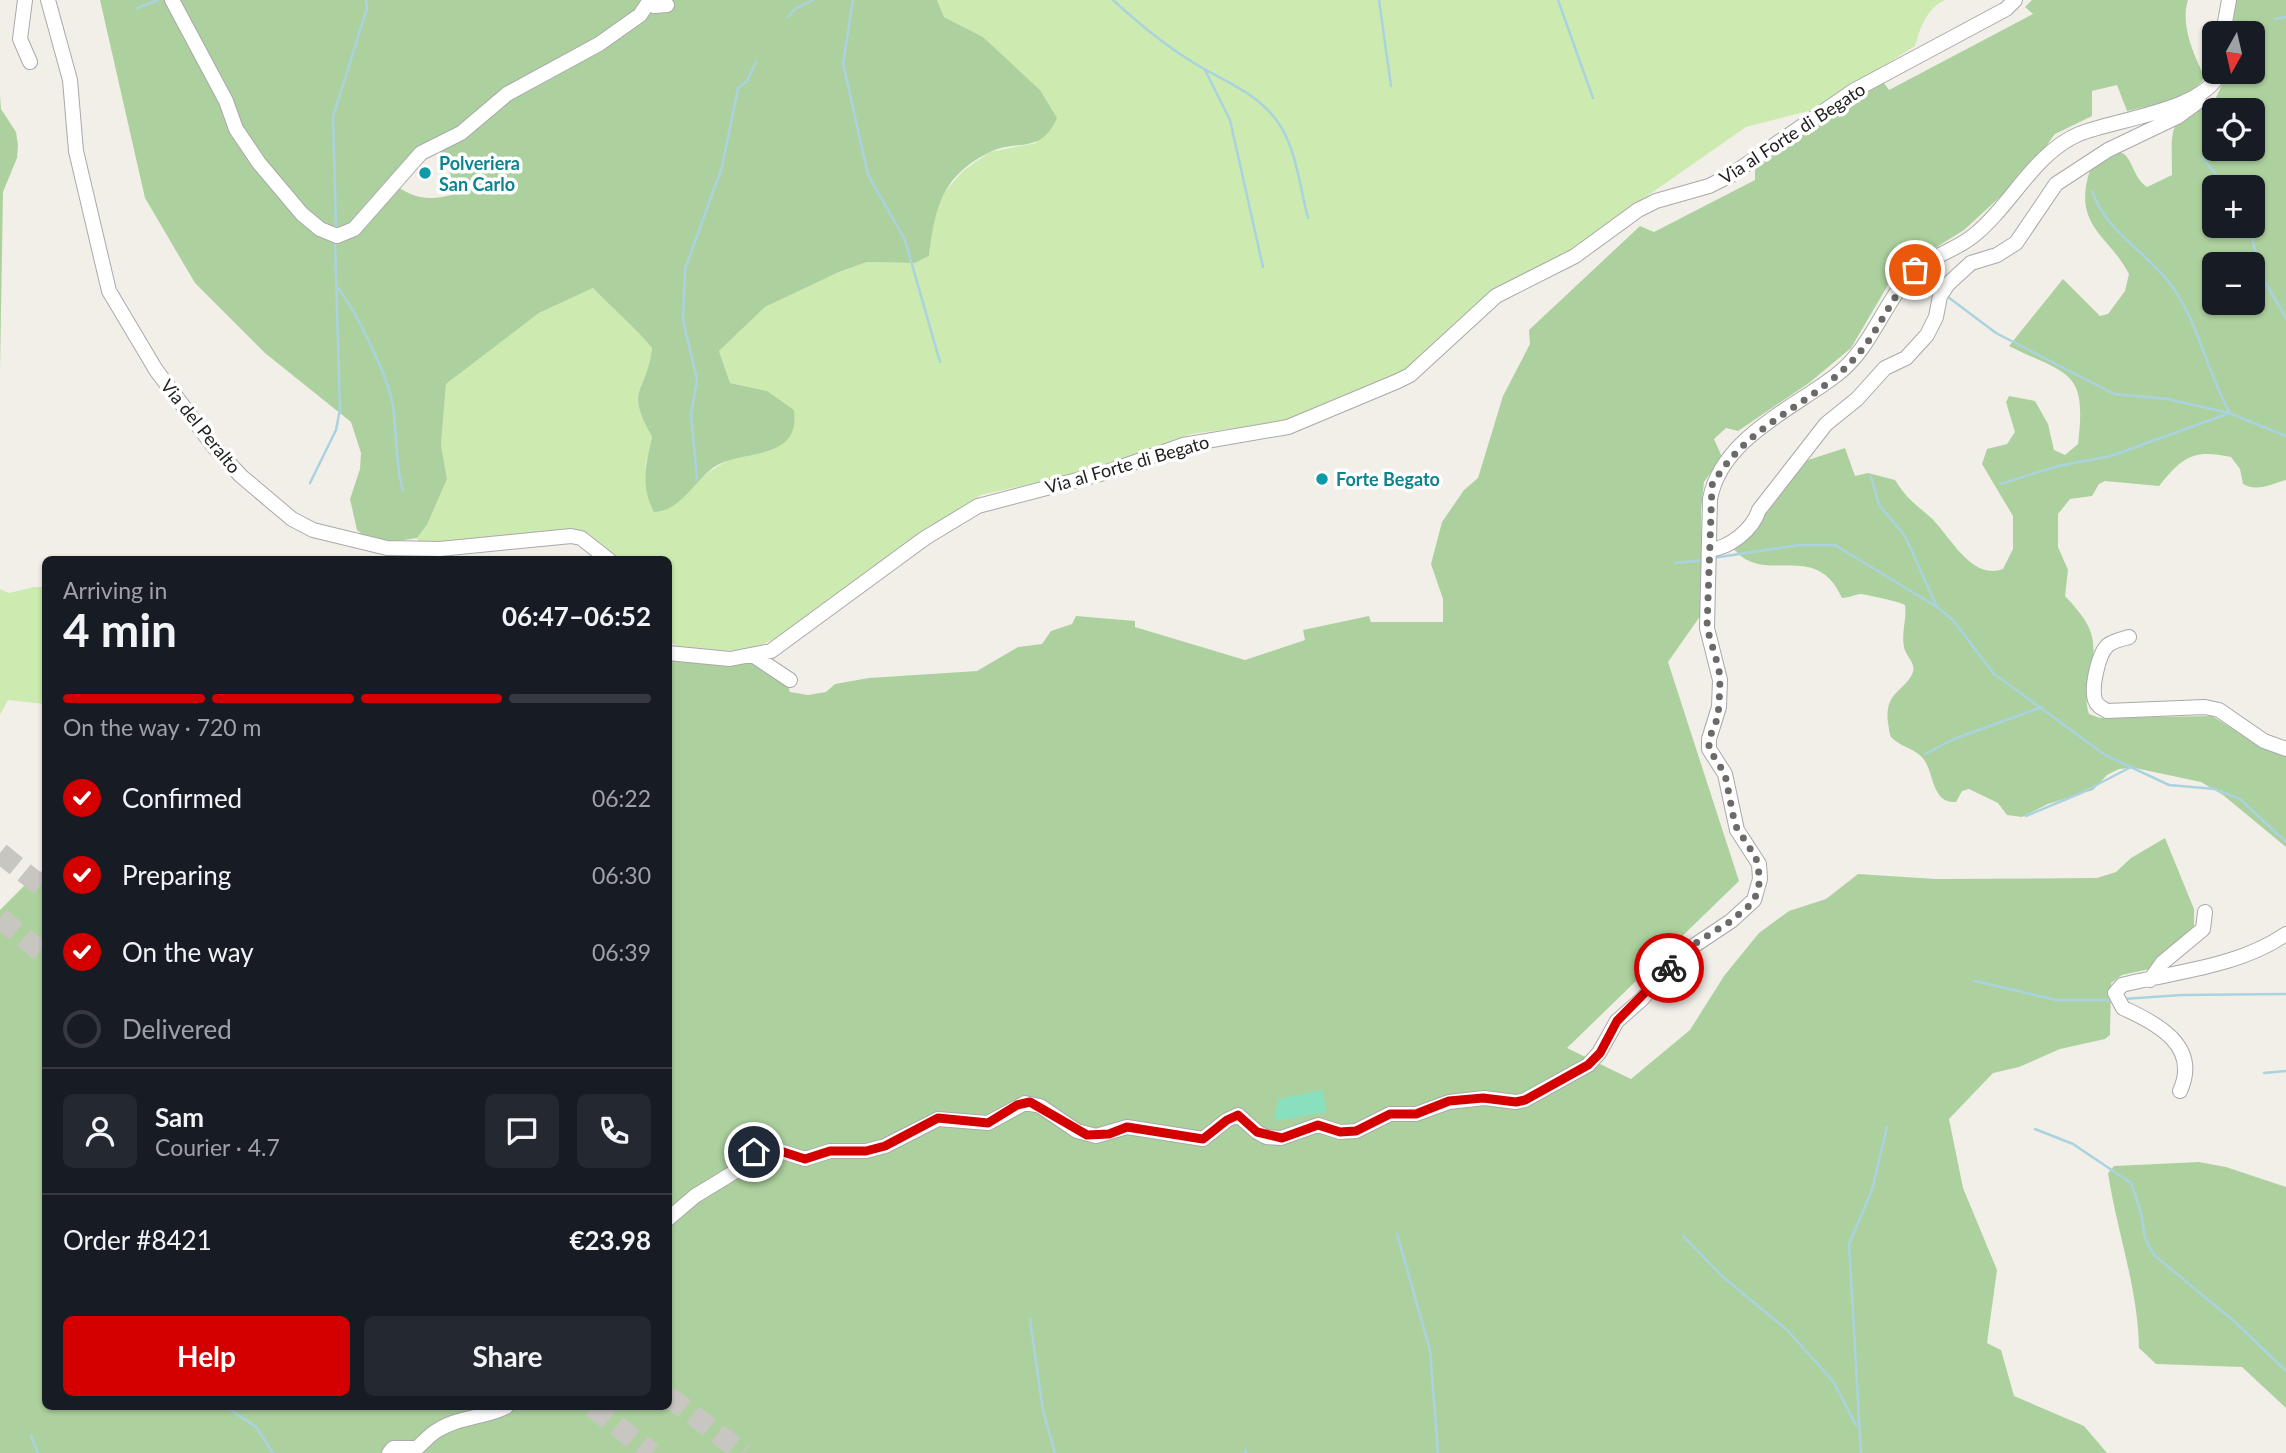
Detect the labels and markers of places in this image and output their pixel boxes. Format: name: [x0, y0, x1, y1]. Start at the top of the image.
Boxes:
place label: Polveriera San Carlo: [439, 152, 520, 195]
marker: Polveriera San Carlo: [417, 165, 433, 181]
pin: [1885, 240, 1945, 300]
place label: Forte Begato: [1336, 468, 1440, 490]
marker: Forte Begato: [1314, 471, 1330, 487]
pin: [724, 1122, 784, 1182]

